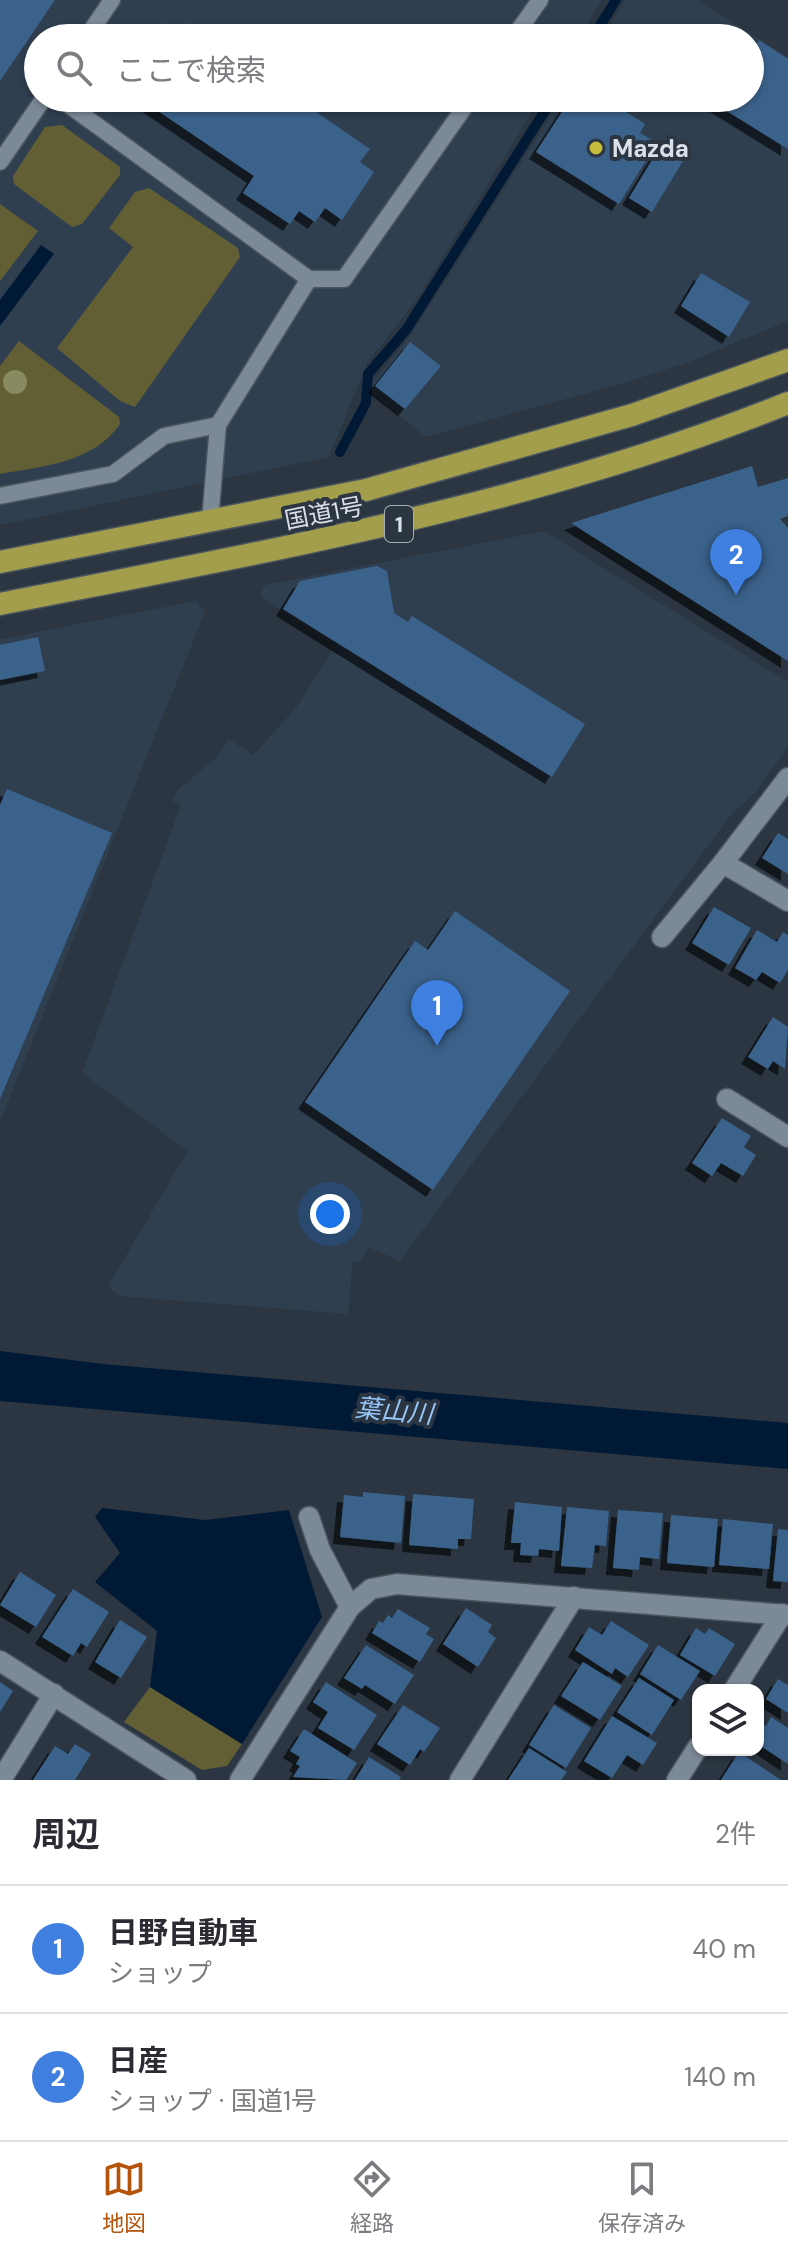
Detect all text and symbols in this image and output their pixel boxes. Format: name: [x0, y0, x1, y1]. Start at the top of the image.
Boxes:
search box: [24, 24, 764, 112]
icon: search: [52, 46, 96, 90]
text: ここで検索: [116, 51, 266, 90]
place label: Mazda: [612, 133, 689, 164]
marker: Mazda: [587, 139, 605, 157]
street label: 国道1号: [282, 490, 366, 536]
road number: 1: [385, 506, 413, 542]
pin: 2: [710, 529, 762, 595]
pin: 1: [411, 980, 463, 1046]
your location: [310, 1194, 350, 1234]
water label: 葉山川: [354, 1391, 437, 1432]
map controls: [692, 1684, 764, 1756]
button: layers: [692, 1684, 764, 1756]
text: 周辺: [32, 1812, 100, 1857]
text: 2件: [715, 1817, 756, 1851]
text: 日野自動車: [108, 1913, 258, 1952]
text: 1: [53, 1932, 63, 1966]
text: 40 m: [692, 1932, 756, 1966]
text: ショップ: [108, 1956, 212, 1990]
text: 日産: [108, 2041, 168, 2080]
text: 2: [50, 2060, 66, 2094]
text: 140 m: [684, 2060, 756, 2094]
text: ショップ · 国道1号: [108, 2084, 317, 2118]
tab: 地図: [102, 2157, 146, 2238]
tab: 経路: [350, 2157, 394, 2238]
tab: 保存済み: [598, 2157, 686, 2238]

